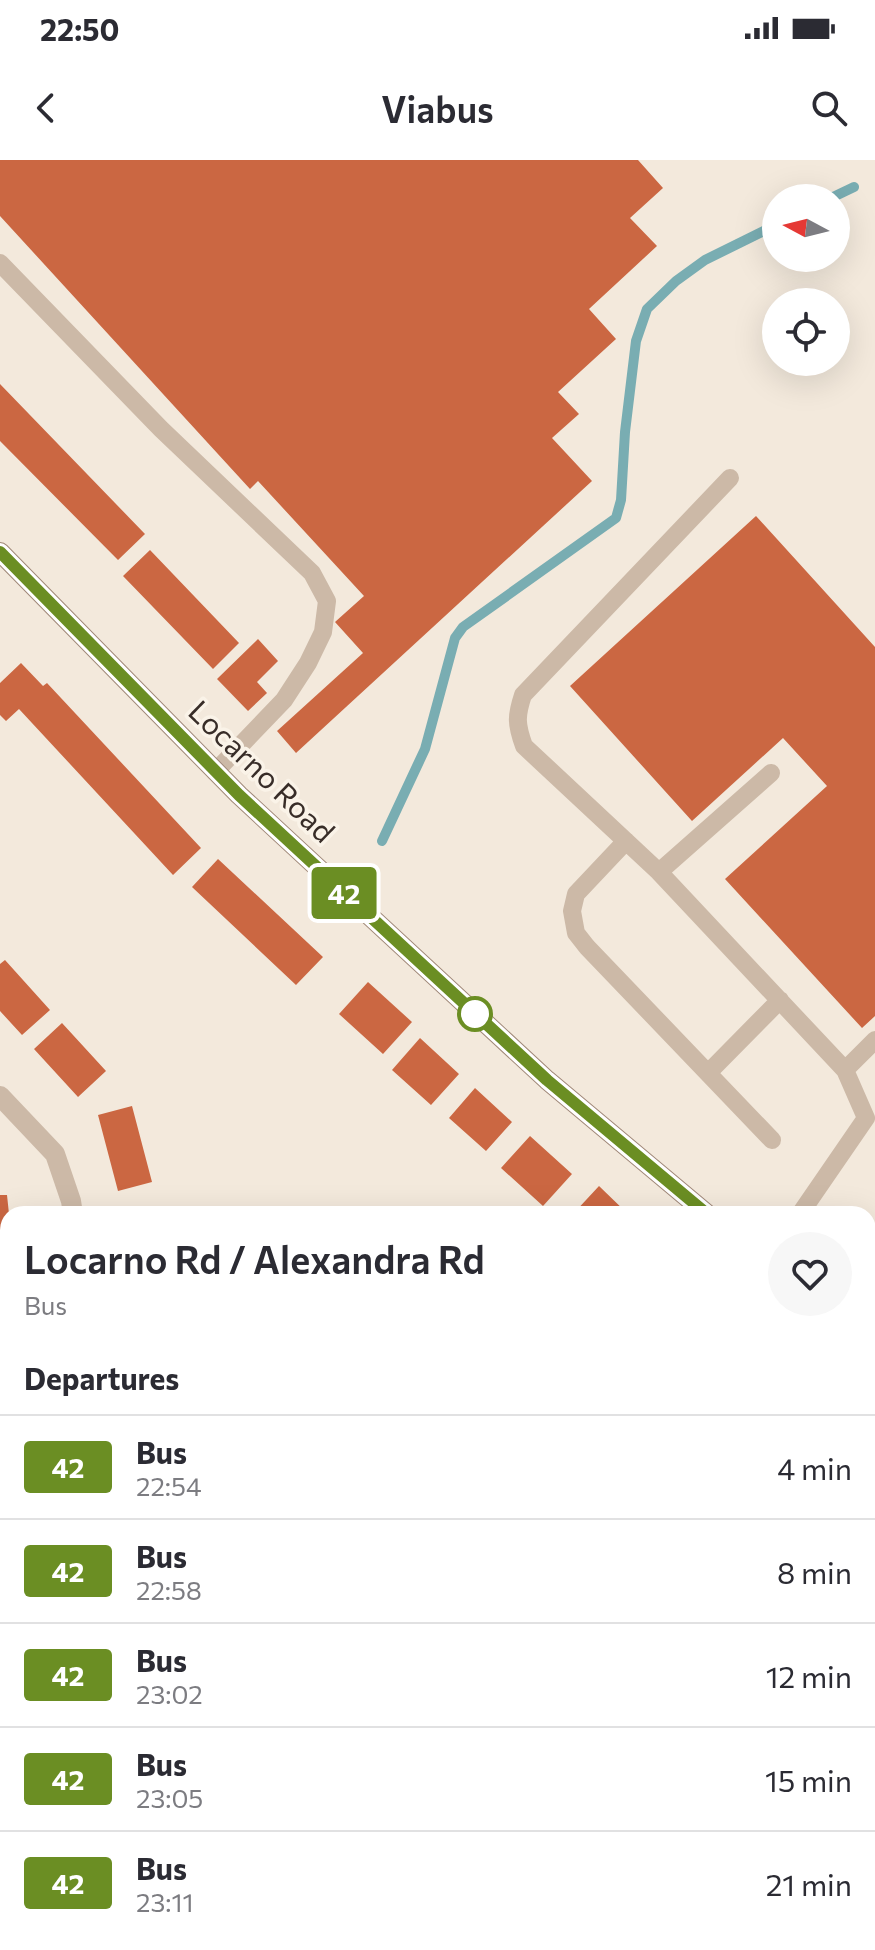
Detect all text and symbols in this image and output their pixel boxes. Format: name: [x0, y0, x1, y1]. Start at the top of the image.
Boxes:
text: 22:50: [40, 10, 120, 47]
icon: back: [24, 86, 68, 130]
text: Viabus: [381, 86, 494, 130]
icon: search: [807, 86, 851, 130]
north arrow: [762, 184, 850, 272]
map controls: [762, 184, 850, 376]
button: locate: [762, 288, 850, 376]
street label: Locarno Road: [182, 691, 343, 849]
line badge: 42: [308, 867, 380, 919]
text: 42: [328, 876, 360, 910]
unlabelled marker: [458, 997, 492, 1031]
button: heart: [768, 1232, 852, 1316]
text: Locarno Rd / Alexandra Rd: [24, 1235, 485, 1282]
text: Bus: [24, 1289, 67, 1320]
text: Departures: [24, 1359, 179, 1396]
text: Bus: [136, 1433, 187, 1470]
text: 4 min: [777, 1449, 852, 1486]
text: 42: [52, 1450, 84, 1484]
text: 22:54: [136, 1470, 202, 1501]
text: Bus: [136, 1537, 187, 1574]
text: 8 min: [777, 1553, 852, 1590]
text: 42: [52, 1554, 84, 1588]
text: 22:58: [136, 1574, 202, 1605]
text: Bus: [136, 1641, 187, 1678]
text: 12 min: [766, 1657, 852, 1694]
text: 42: [52, 1658, 84, 1692]
text: 23:02: [136, 1678, 203, 1709]
text: Bus: [136, 1745, 187, 1782]
text: 15 min: [765, 1761, 852, 1798]
text: 42: [52, 1762, 84, 1796]
text: 23:05: [136, 1782, 203, 1813]
text: Bus: [136, 1849, 187, 1886]
text: 21 min: [766, 1865, 852, 1902]
text: 42: [52, 1866, 84, 1900]
text: 23:11: [136, 1886, 194, 1917]

